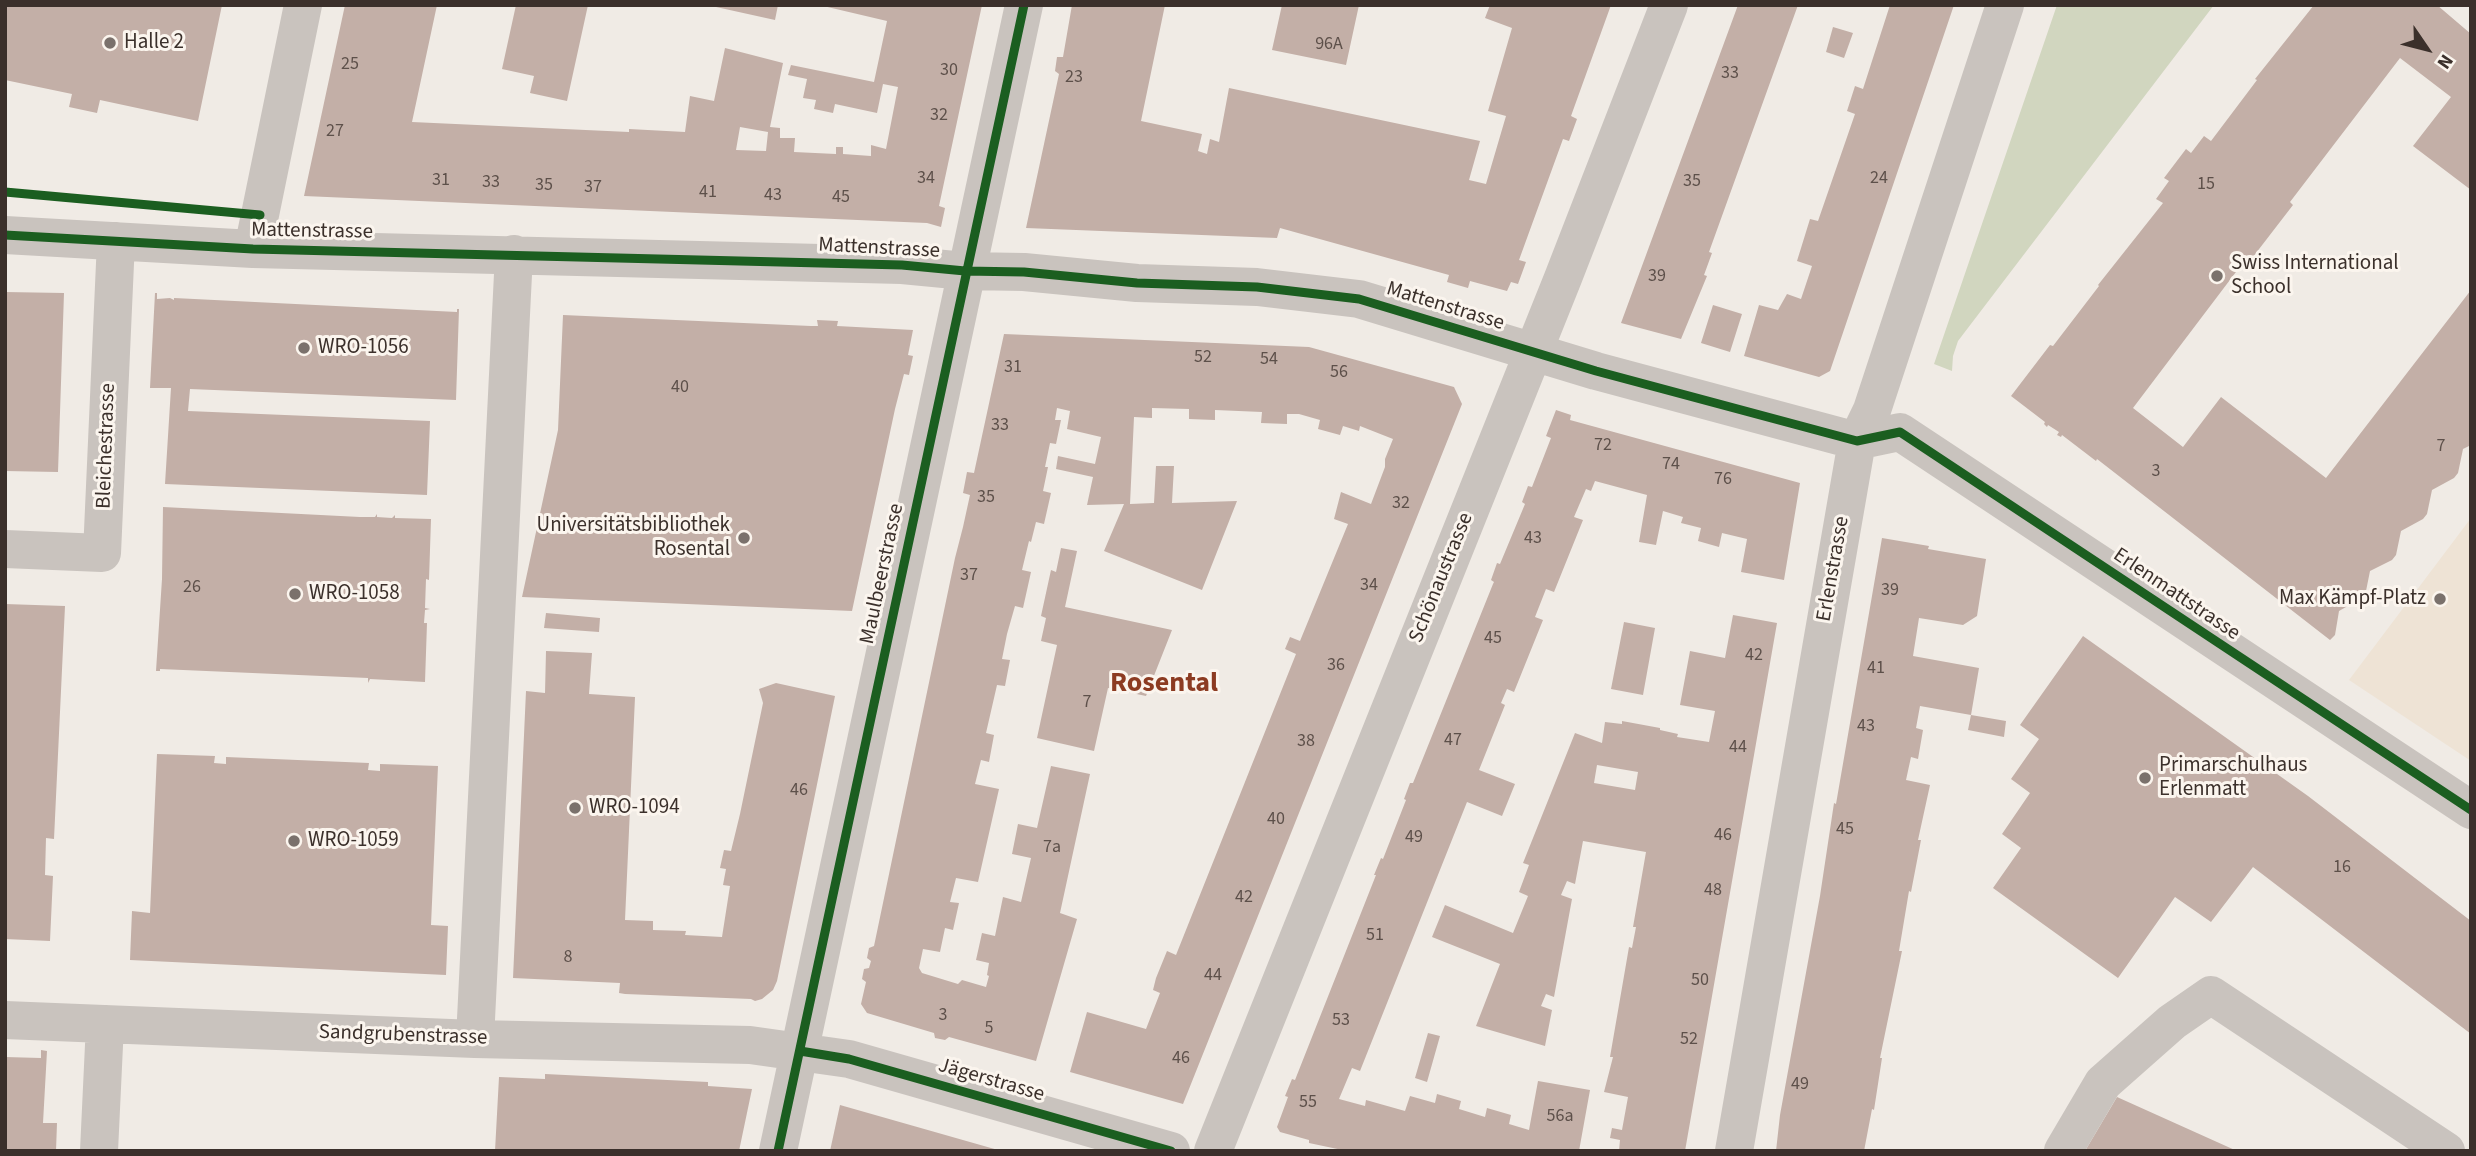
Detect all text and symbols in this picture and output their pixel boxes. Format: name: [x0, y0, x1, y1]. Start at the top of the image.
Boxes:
north arrow: [2392, 14, 2462, 84]
place label: Halle 2: [124, 30, 184, 56]
house number: 96A: [1315, 34, 1343, 56]
marker: Halle 2: [102, 35, 118, 51]
text: N: [2430, 48, 2459, 74]
house number: 25: [341, 54, 359, 76]
house number: 30: [940, 60, 958, 82]
house number: 33: [1721, 63, 1739, 85]
house number: 23: [1065, 67, 1083, 89]
house number: 32: [930, 105, 948, 127]
house number: 27: [326, 121, 344, 143]
house number: 34: [917, 168, 935, 190]
house number: 24: [1870, 168, 1888, 190]
house number: 31: [432, 170, 450, 192]
house number: 35: [1683, 171, 1701, 193]
house number: 33: [482, 172, 500, 194]
house number: 15: [2197, 174, 2215, 196]
house number: 35: [535, 175, 553, 197]
house number: 37: [584, 177, 602, 199]
house number: 41: [699, 182, 717, 204]
house number: 43: [764, 185, 782, 207]
house number: 45: [832, 187, 850, 209]
street label: Mattenstrasse: [251, 218, 373, 246]
street label: Mattenstrasse: [818, 233, 940, 265]
place label: Swiss International School: [2231, 251, 2399, 301]
house number: 39: [1648, 266, 1666, 288]
marker: Swiss International School: [2209, 268, 2225, 284]
street label: Mattenstrasse: [1383, 277, 1507, 337]
place label: WRO-1056: [318, 335, 409, 361]
marker: WRO-1056: [296, 340, 312, 356]
house number: 52: [1194, 347, 1212, 369]
house number: 54: [1260, 349, 1278, 371]
house number: 31: [1004, 357, 1022, 379]
house number: 56: [1330, 362, 1348, 384]
house number: 40: [671, 377, 689, 399]
street label: Bleichestrasse: [92, 383, 122, 509]
house number: 33: [991, 415, 1009, 437]
house number: 72: [1594, 435, 1612, 457]
house number: 7: [2437, 436, 2445, 458]
house number: 74: [1662, 454, 1680, 476]
house number: 3: [2152, 461, 2160, 483]
house number: 76: [1714, 469, 1732, 491]
house number: 35: [977, 487, 995, 509]
house number: 32: [1392, 493, 1410, 515]
street label: Maulbeerstrasse: [856, 501, 910, 647]
street label: Schönaustrasse: [1404, 509, 1480, 647]
place label: Universitätsbibliothek Rosental: [537, 513, 730, 563]
street label: Erlenstrasse: [1812, 514, 1856, 624]
house number: 43: [1524, 528, 1542, 550]
marker: Universitätsbibliothek Rosental: [736, 530, 752, 546]
street label: Erlenmattstrasse: [2108, 543, 2244, 647]
house number: 37: [960, 565, 978, 587]
house number: 34: [1360, 575, 1378, 597]
house number: 26: [183, 577, 201, 599]
house number: 39: [1881, 580, 1899, 602]
place label: WRO-1058: [309, 581, 400, 607]
marker: WRO-1058: [287, 586, 303, 602]
place label: Max Kämpf-Platz: [2279, 586, 2426, 612]
marker: Max Kämpf-Platz: [2432, 591, 2448, 607]
house number: 45: [1484, 628, 1502, 650]
house number: 42: [1745, 645, 1763, 667]
house number: 36: [1327, 655, 1345, 677]
house number: 41: [1867, 658, 1885, 680]
district label: Rosental: [1110, 668, 1218, 702]
house number: 7: [1083, 692, 1091, 714]
house number: 43: [1857, 716, 1875, 738]
house number: 47: [1444, 730, 1462, 752]
house number: 38: [1297, 731, 1315, 753]
house number: 44: [1729, 737, 1747, 759]
place label: Primarschulhaus Erlenmatt: [2159, 753, 2307, 803]
marker: Primarschulhaus Erlenmatt: [2137, 770, 2153, 786]
house number: 46: [790, 780, 808, 802]
place label: WRO-1094: [589, 795, 680, 821]
marker: WRO-1094: [567, 800, 583, 816]
house number: 40: [1267, 809, 1285, 831]
house number: 45: [1836, 819, 1854, 841]
house number: 46: [1714, 825, 1732, 847]
house number: 49: [1405, 827, 1423, 849]
place label: WRO-1059: [308, 828, 399, 854]
marker: WRO-1059: [286, 833, 302, 849]
house number: 7a: [1043, 837, 1061, 859]
house number: 16: [2333, 857, 2351, 879]
house number: 48: [1704, 880, 1722, 902]
house number: 42: [1235, 887, 1253, 909]
house number: 51: [1366, 925, 1384, 947]
house number: 8: [564, 947, 572, 969]
house number: 44: [1204, 965, 1222, 987]
house number: 50: [1691, 970, 1709, 992]
house number: 3: [939, 1005, 947, 1027]
house number: 53: [1332, 1010, 1350, 1032]
house number: 5: [985, 1018, 993, 1040]
street label: Sandgrubenstrasse: [318, 1020, 488, 1052]
house number: 52: [1680, 1029, 1698, 1051]
house number: 46: [1172, 1048, 1190, 1070]
street label: Jägerstrasse: [935, 1054, 1047, 1108]
house number: 49: [1791, 1074, 1809, 1096]
house number: 55: [1299, 1092, 1317, 1114]
house number: 56a: [1547, 1106, 1573, 1128]

